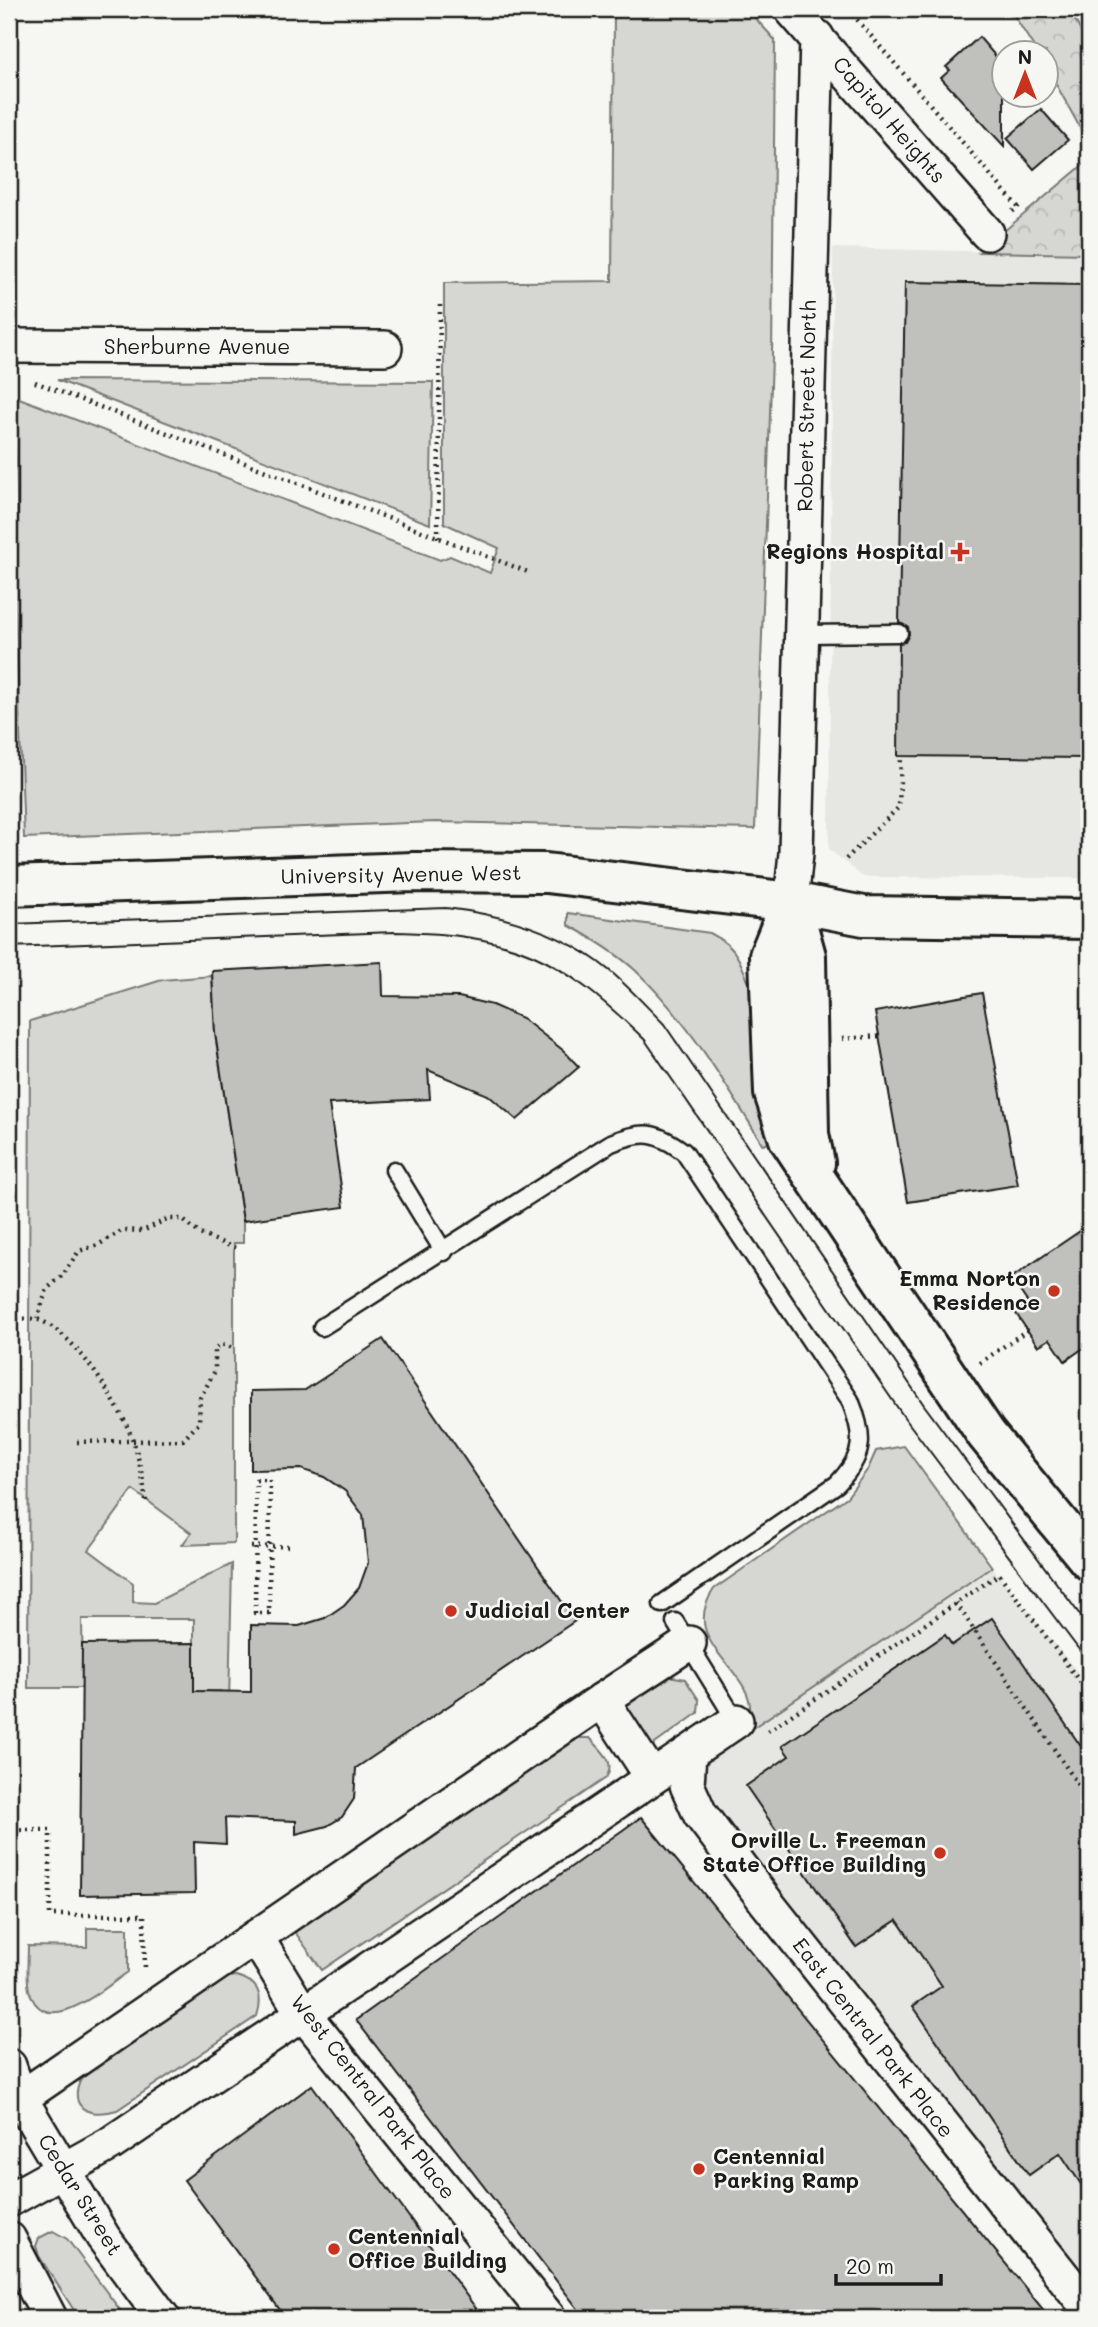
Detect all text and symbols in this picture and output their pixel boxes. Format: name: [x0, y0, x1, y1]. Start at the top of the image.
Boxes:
north arrow: [990, 38, 1060, 108]
text: N: [1018, 44, 1032, 69]
street label: Capitol Heights: [828, 50, 952, 188]
street label: Robert Street North: [790, 300, 821, 512]
street label: Sherburne Avenue: [104, 332, 290, 359]
place label: Regions Hospital: [766, 537, 944, 564]
marker: Regions Hospital: [950, 542, 970, 562]
street label: University Avenue West: [280, 858, 521, 889]
place label: Emma Norton Residence: [899, 1264, 1040, 1315]
marker: Emma Norton Residence: [1046, 1283, 1062, 1299]
place label: Judicial Center: [465, 1596, 630, 1623]
marker: Judicial Center: [443, 1603, 459, 1619]
place label: Orville L. Freeman State Office Building: [703, 1826, 926, 1877]
marker: Orville L. Freeman State Office Building: [932, 1845, 948, 1861]
street label: East Central Park Place: [788, 1932, 961, 2143]
street label: West Central Park Place: [286, 1988, 463, 2204]
street label: Cedar Street: [33, 2128, 129, 2260]
place label: Centennial Parking Ramp: [713, 2142, 859, 2193]
marker: Centennial Parking Ramp: [691, 2161, 707, 2177]
place label: Centennial Office Building: [348, 2222, 507, 2273]
marker: Centennial Office Building: [326, 2241, 342, 2257]
scale bar: [836, 2243, 940, 2287]
text: 20 m: [846, 2252, 894, 2279]

